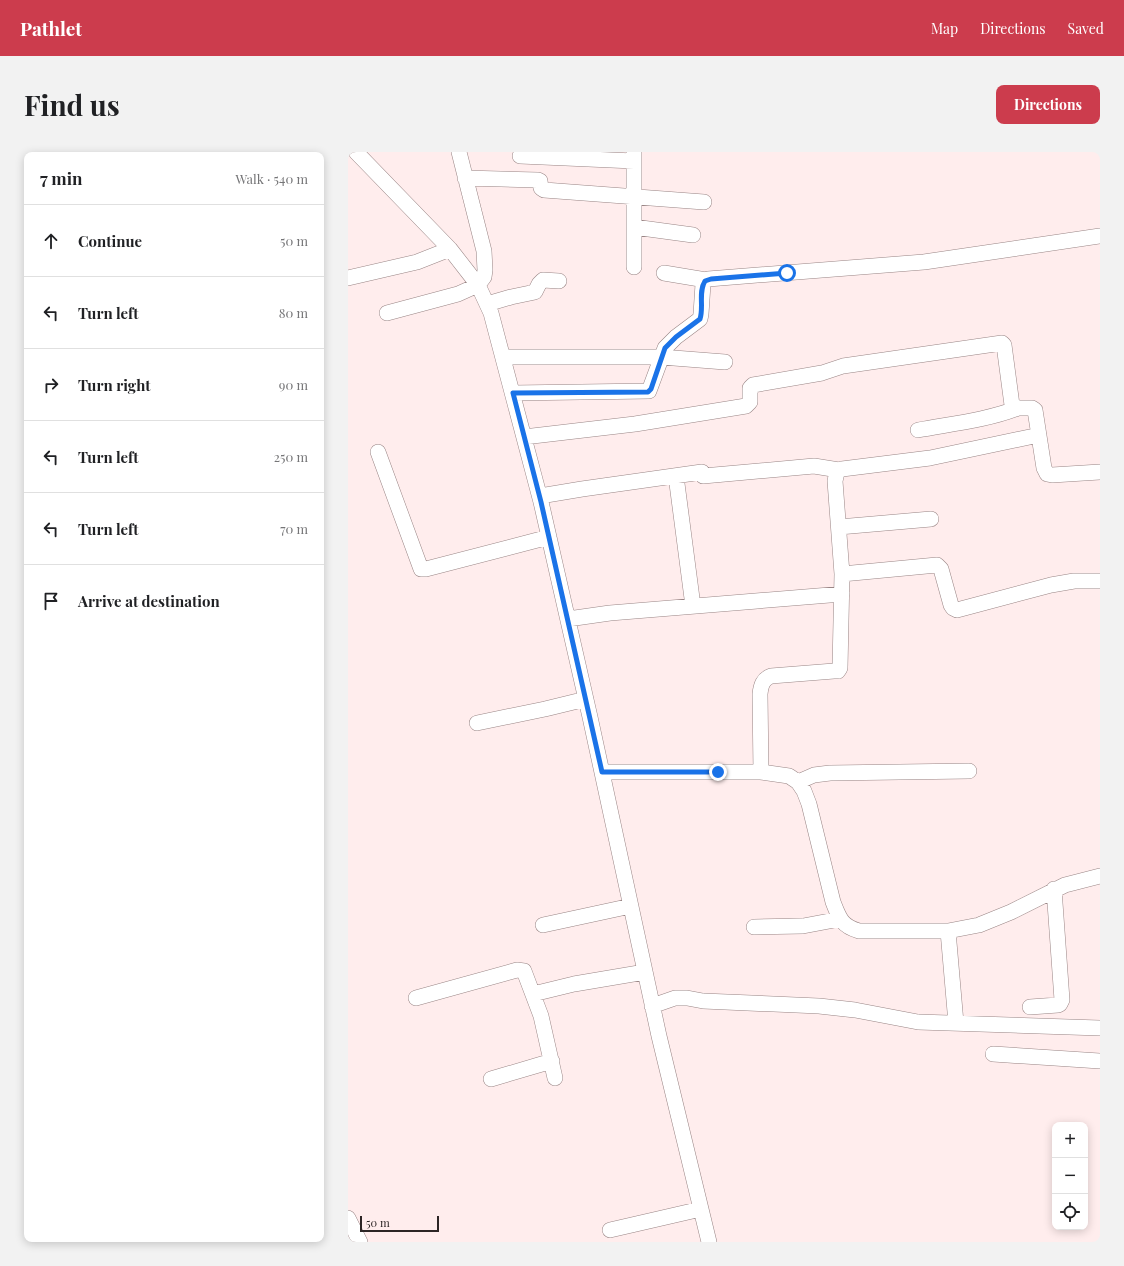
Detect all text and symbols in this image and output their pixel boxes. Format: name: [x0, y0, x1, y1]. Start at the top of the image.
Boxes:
text: Pathlet: [20, 15, 82, 41]
text: Map: [931, 19, 958, 38]
text: Directions: [980, 19, 1046, 38]
text: Saved: [1068, 19, 1104, 38]
button: Directions: [996, 85, 1100, 124]
text: Find us: [24, 86, 120, 123]
text: 7 min: [40, 167, 83, 189]
text: Walk · 540 m: [235, 170, 308, 187]
icon: ahead: [40, 230, 62, 252]
text: Continue: [78, 231, 142, 251]
text: 50 m: [280, 232, 308, 249]
route start: [778, 264, 796, 282]
icon: left: [40, 302, 62, 324]
text: Turn left: [78, 303, 139, 323]
text: 80 m: [279, 304, 308, 321]
icon: right: [40, 374, 62, 396]
text: Turn right: [78, 375, 151, 395]
text: 90 m: [279, 376, 308, 393]
icon: left: [40, 446, 62, 468]
text: Turn left: [78, 447, 139, 467]
text: 250 m: [274, 448, 308, 465]
icon: left: [40, 518, 62, 540]
text: Turn left: [78, 519, 139, 539]
text: 70 m: [280, 520, 308, 537]
icon: arrive: [40, 590, 62, 612]
text: Arrive at destination: [78, 591, 220, 611]
route end: [709, 763, 727, 781]
map controls: [1052, 1122, 1088, 1230]
button: +: [1052, 1122, 1088, 1158]
button: −: [1052, 1158, 1088, 1194]
button: locate: [1052, 1194, 1088, 1230]
scale bar: [360, 1214, 439, 1233]
text: 50 m: [366, 1215, 390, 1230]

